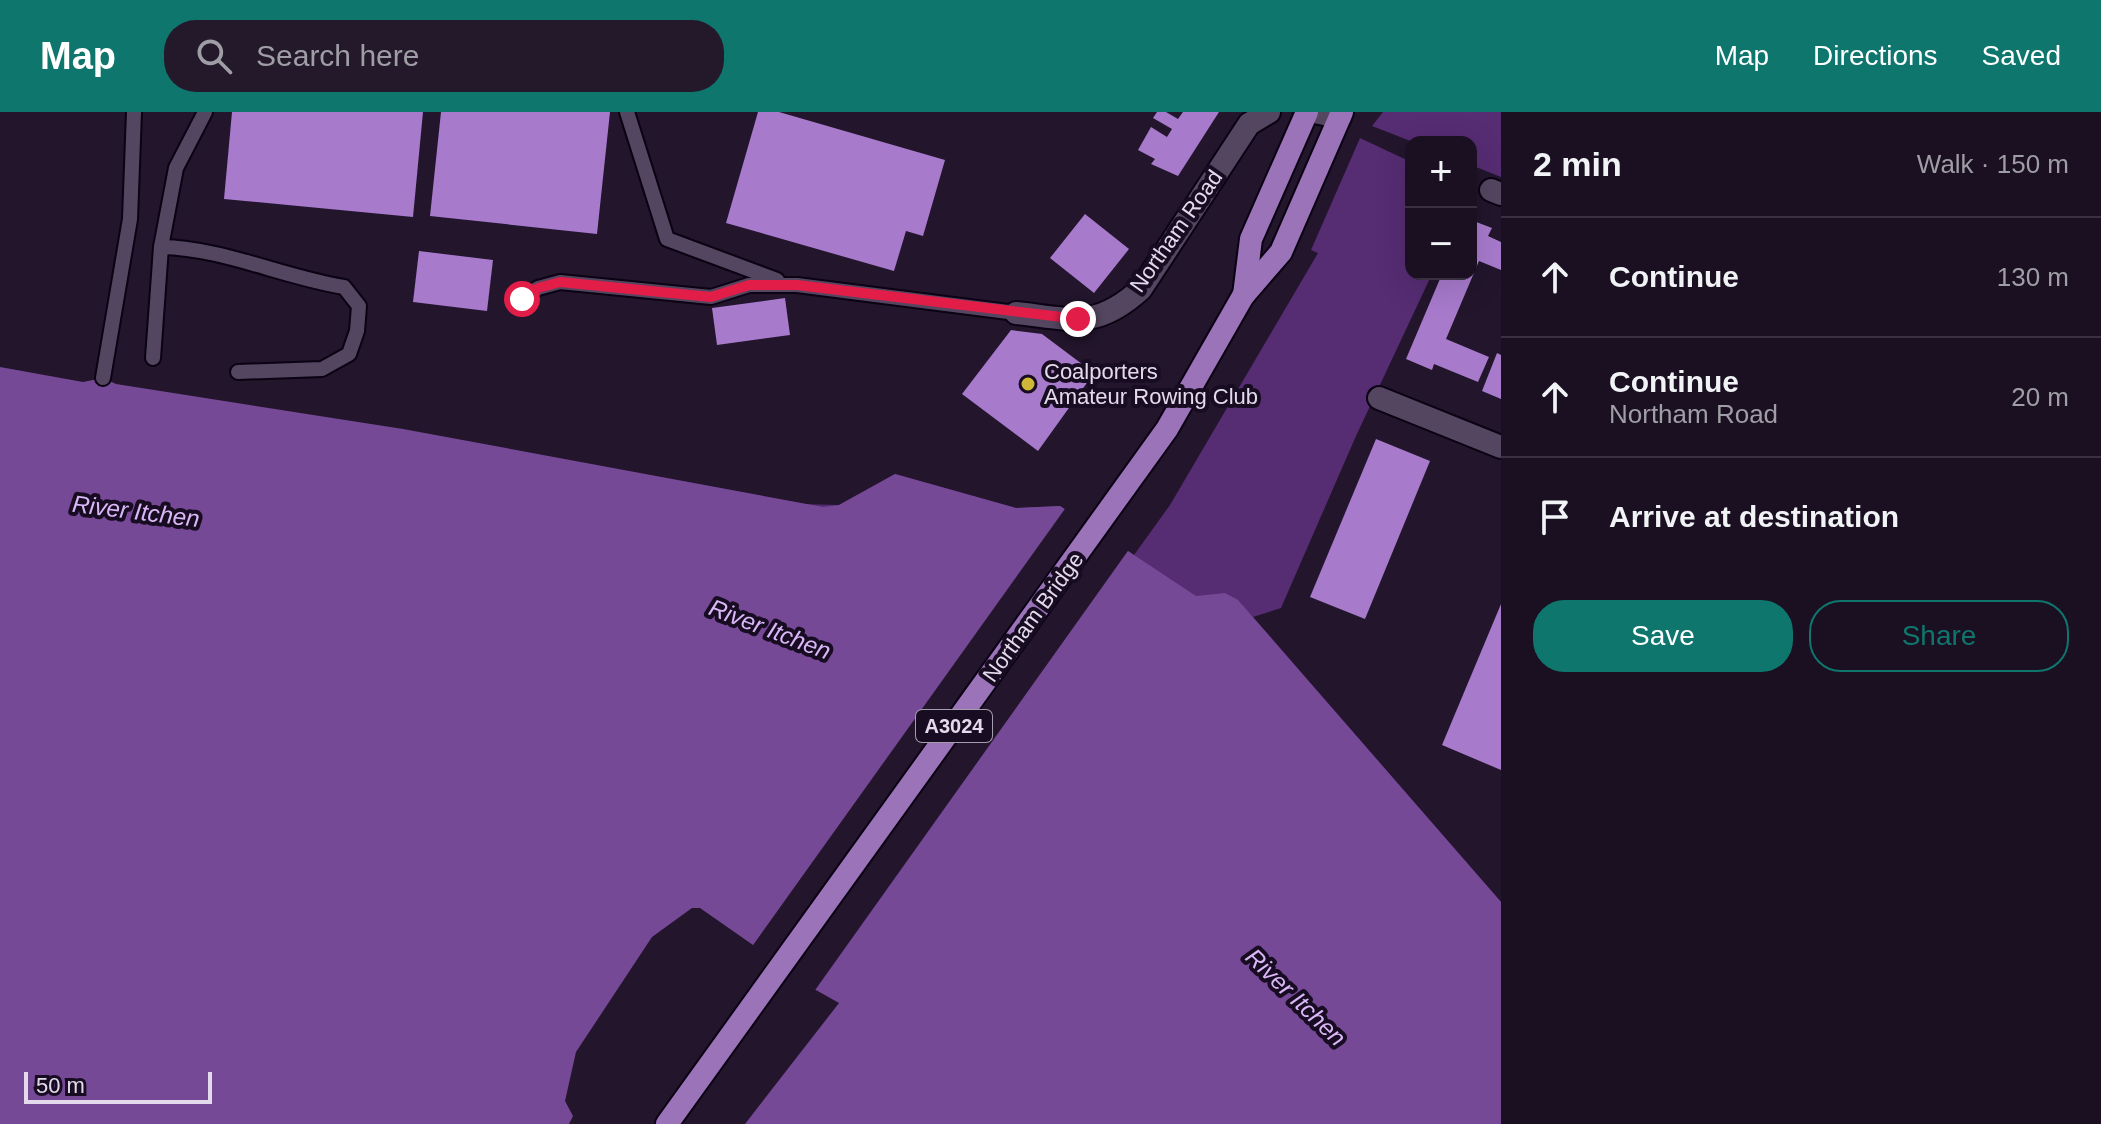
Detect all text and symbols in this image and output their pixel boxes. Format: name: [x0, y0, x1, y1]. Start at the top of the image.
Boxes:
search box: [164, 20, 724, 92]
icon: search: [192, 34, 236, 78]
text: Map: [40, 35, 116, 77]
text: Search here: [256, 39, 419, 72]
text: Map: [1715, 40, 1769, 71]
text: Directions: [1813, 40, 1938, 71]
text: Saved: [1982, 40, 2061, 71]
map controls: [1405, 136, 1477, 280]
button: +: [1405, 136, 1477, 208]
text: 2 min: [1533, 145, 1622, 183]
text: Walk · 150 m: [1917, 149, 2069, 179]
street label: Northam Road: [1125, 165, 1227, 297]
button: −: [1405, 208, 1477, 280]
icon: ahead: [1533, 255, 1577, 299]
text: Continue: [1609, 260, 1739, 293]
text: 130 m: [1997, 262, 2069, 292]
route start: [504, 281, 540, 317]
route end: [1060, 301, 1096, 337]
place label: Coalporters Amateur Rowing Club: [1044, 359, 1258, 409]
text: Continue: [1609, 365, 1739, 398]
marker: Coalporters Amateur Rowing Club: [1019, 375, 1037, 393]
icon: ahead: [1533, 375, 1577, 419]
text: 20 m: [2011, 382, 2069, 412]
text: Northam Road: [1609, 399, 1778, 429]
water label: River Itchen: [71, 490, 201, 532]
icon: arrive: [1533, 495, 1577, 539]
text: Arrive at destination: [1609, 500, 1899, 533]
street label: Northam Bridge: [978, 547, 1088, 687]
water label: River Itchen: [705, 593, 835, 665]
button: Save: [1533, 600, 1793, 672]
button: Share: [1809, 600, 2069, 672]
road number: A3024: [916, 710, 992, 742]
water label: River Itchen: [1241, 943, 1351, 1051]
scale bar: [24, 1068, 212, 1104]
text: 50 m: [36, 1073, 85, 1098]

